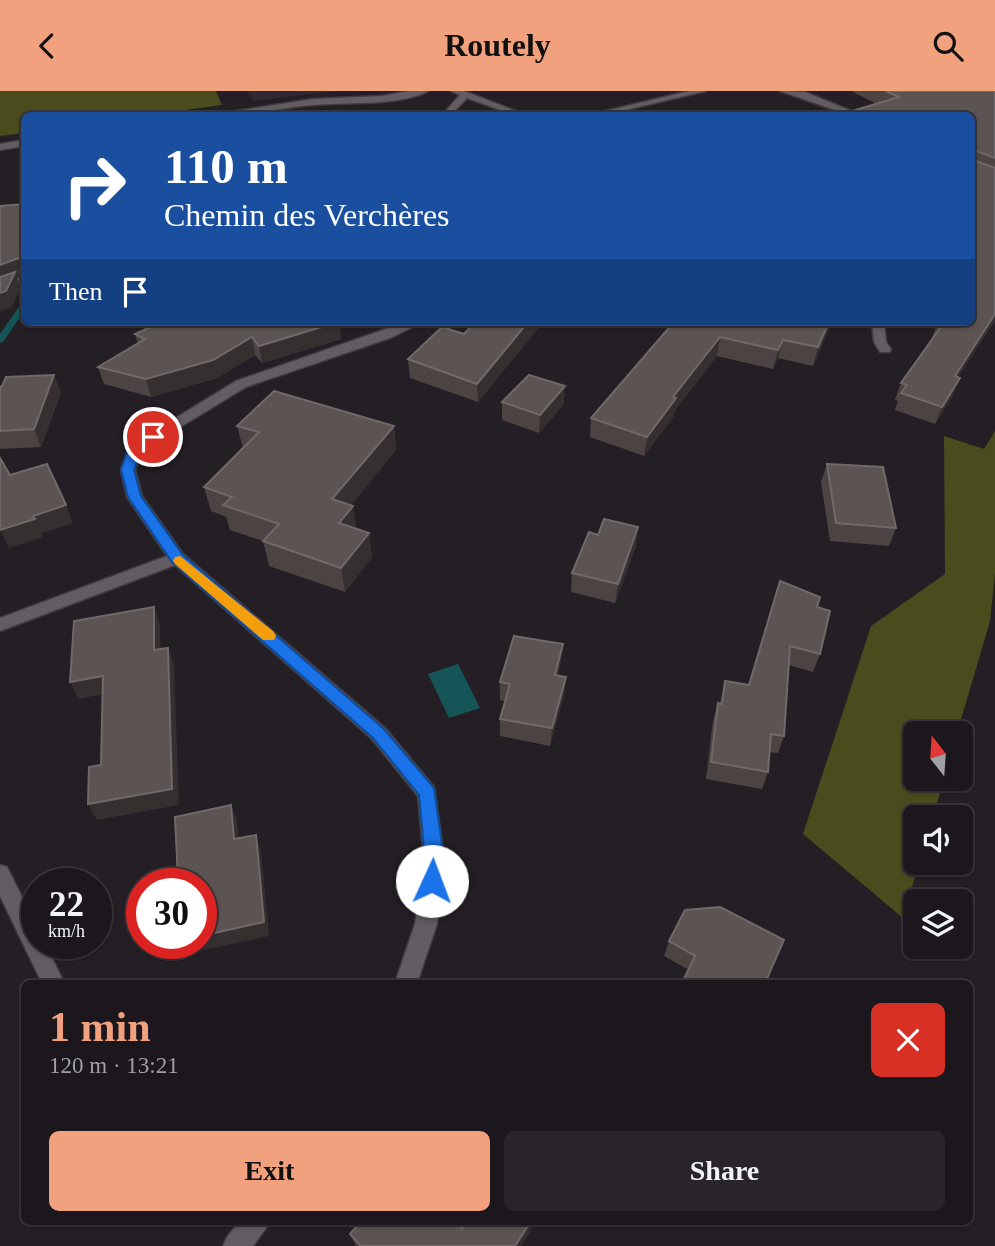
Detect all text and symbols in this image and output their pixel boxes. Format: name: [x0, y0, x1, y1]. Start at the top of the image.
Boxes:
icon: back: [28, 27, 66, 65]
text: Routely: [444, 27, 551, 63]
icon: search: [929, 27, 967, 65]
text: 110 m: [164, 139, 288, 194]
icon: right: [49, 140, 140, 231]
text: Chemin des Verchères: [164, 197, 450, 233]
icon: arrive: [116, 273, 154, 311]
text: Then: [49, 277, 102, 306]
pin: [123, 407, 183, 467]
icon: arrive: [134, 418, 172, 456]
north arrow: [903, 721, 973, 791]
map controls: [903, 721, 973, 959]
button: sound: [903, 805, 973, 875]
position arrow: [395, 844, 469, 918]
speed limit sign: 30: [126, 868, 217, 959]
text: 22: [49, 885, 84, 924]
button: layers: [903, 889, 973, 959]
text: km/h: [48, 921, 85, 941]
button: close: [871, 1003, 945, 1077]
text: 1 min: [49, 1004, 151, 1050]
text: 120 m · 13:21: [49, 1053, 179, 1078]
button: Exit: [49, 1131, 490, 1211]
button: Share: [504, 1131, 945, 1211]

